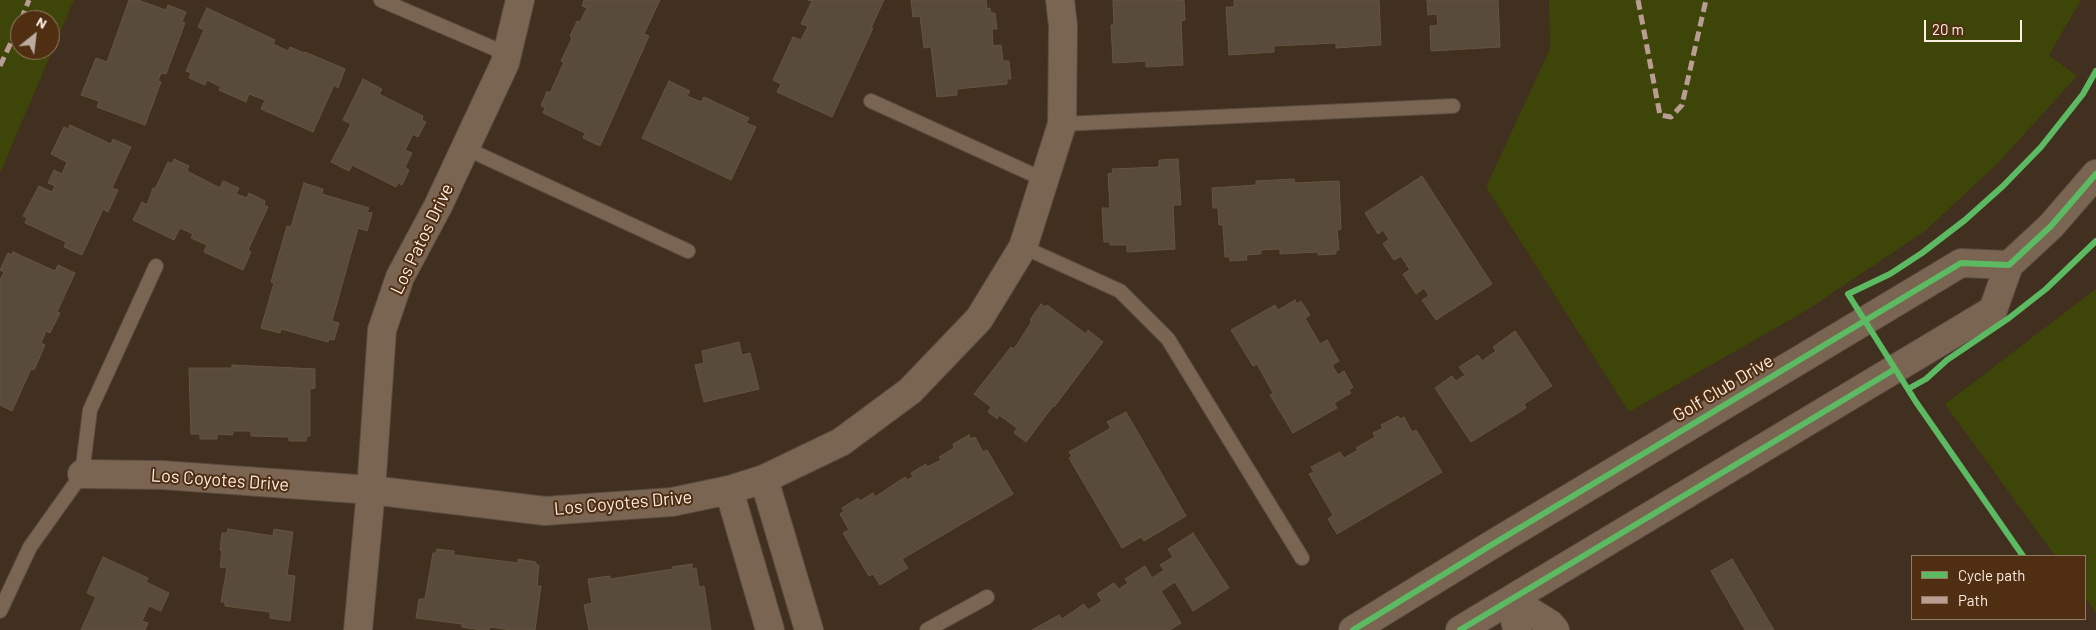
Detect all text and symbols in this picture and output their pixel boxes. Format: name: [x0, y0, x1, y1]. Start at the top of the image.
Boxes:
north arrow: [10, 10, 60, 60]
scale bar: [1926, 10, 2024, 42]
text: N: [34, 13, 50, 32]
text: 20 m: [1932, 20, 1964, 38]
street label: Los Patos Drive: [386, 180, 458, 298]
street label: Golf Club Drive: [1669, 350, 1777, 426]
street label: Los Coyotes Drive: [150, 464, 290, 496]
street label: Los Coyotes Drive: [553, 486, 693, 520]
legend: [1911, 555, 2086, 620]
text: Cycle path: [1958, 566, 2025, 584]
text: Path: [1958, 591, 1988, 609]

